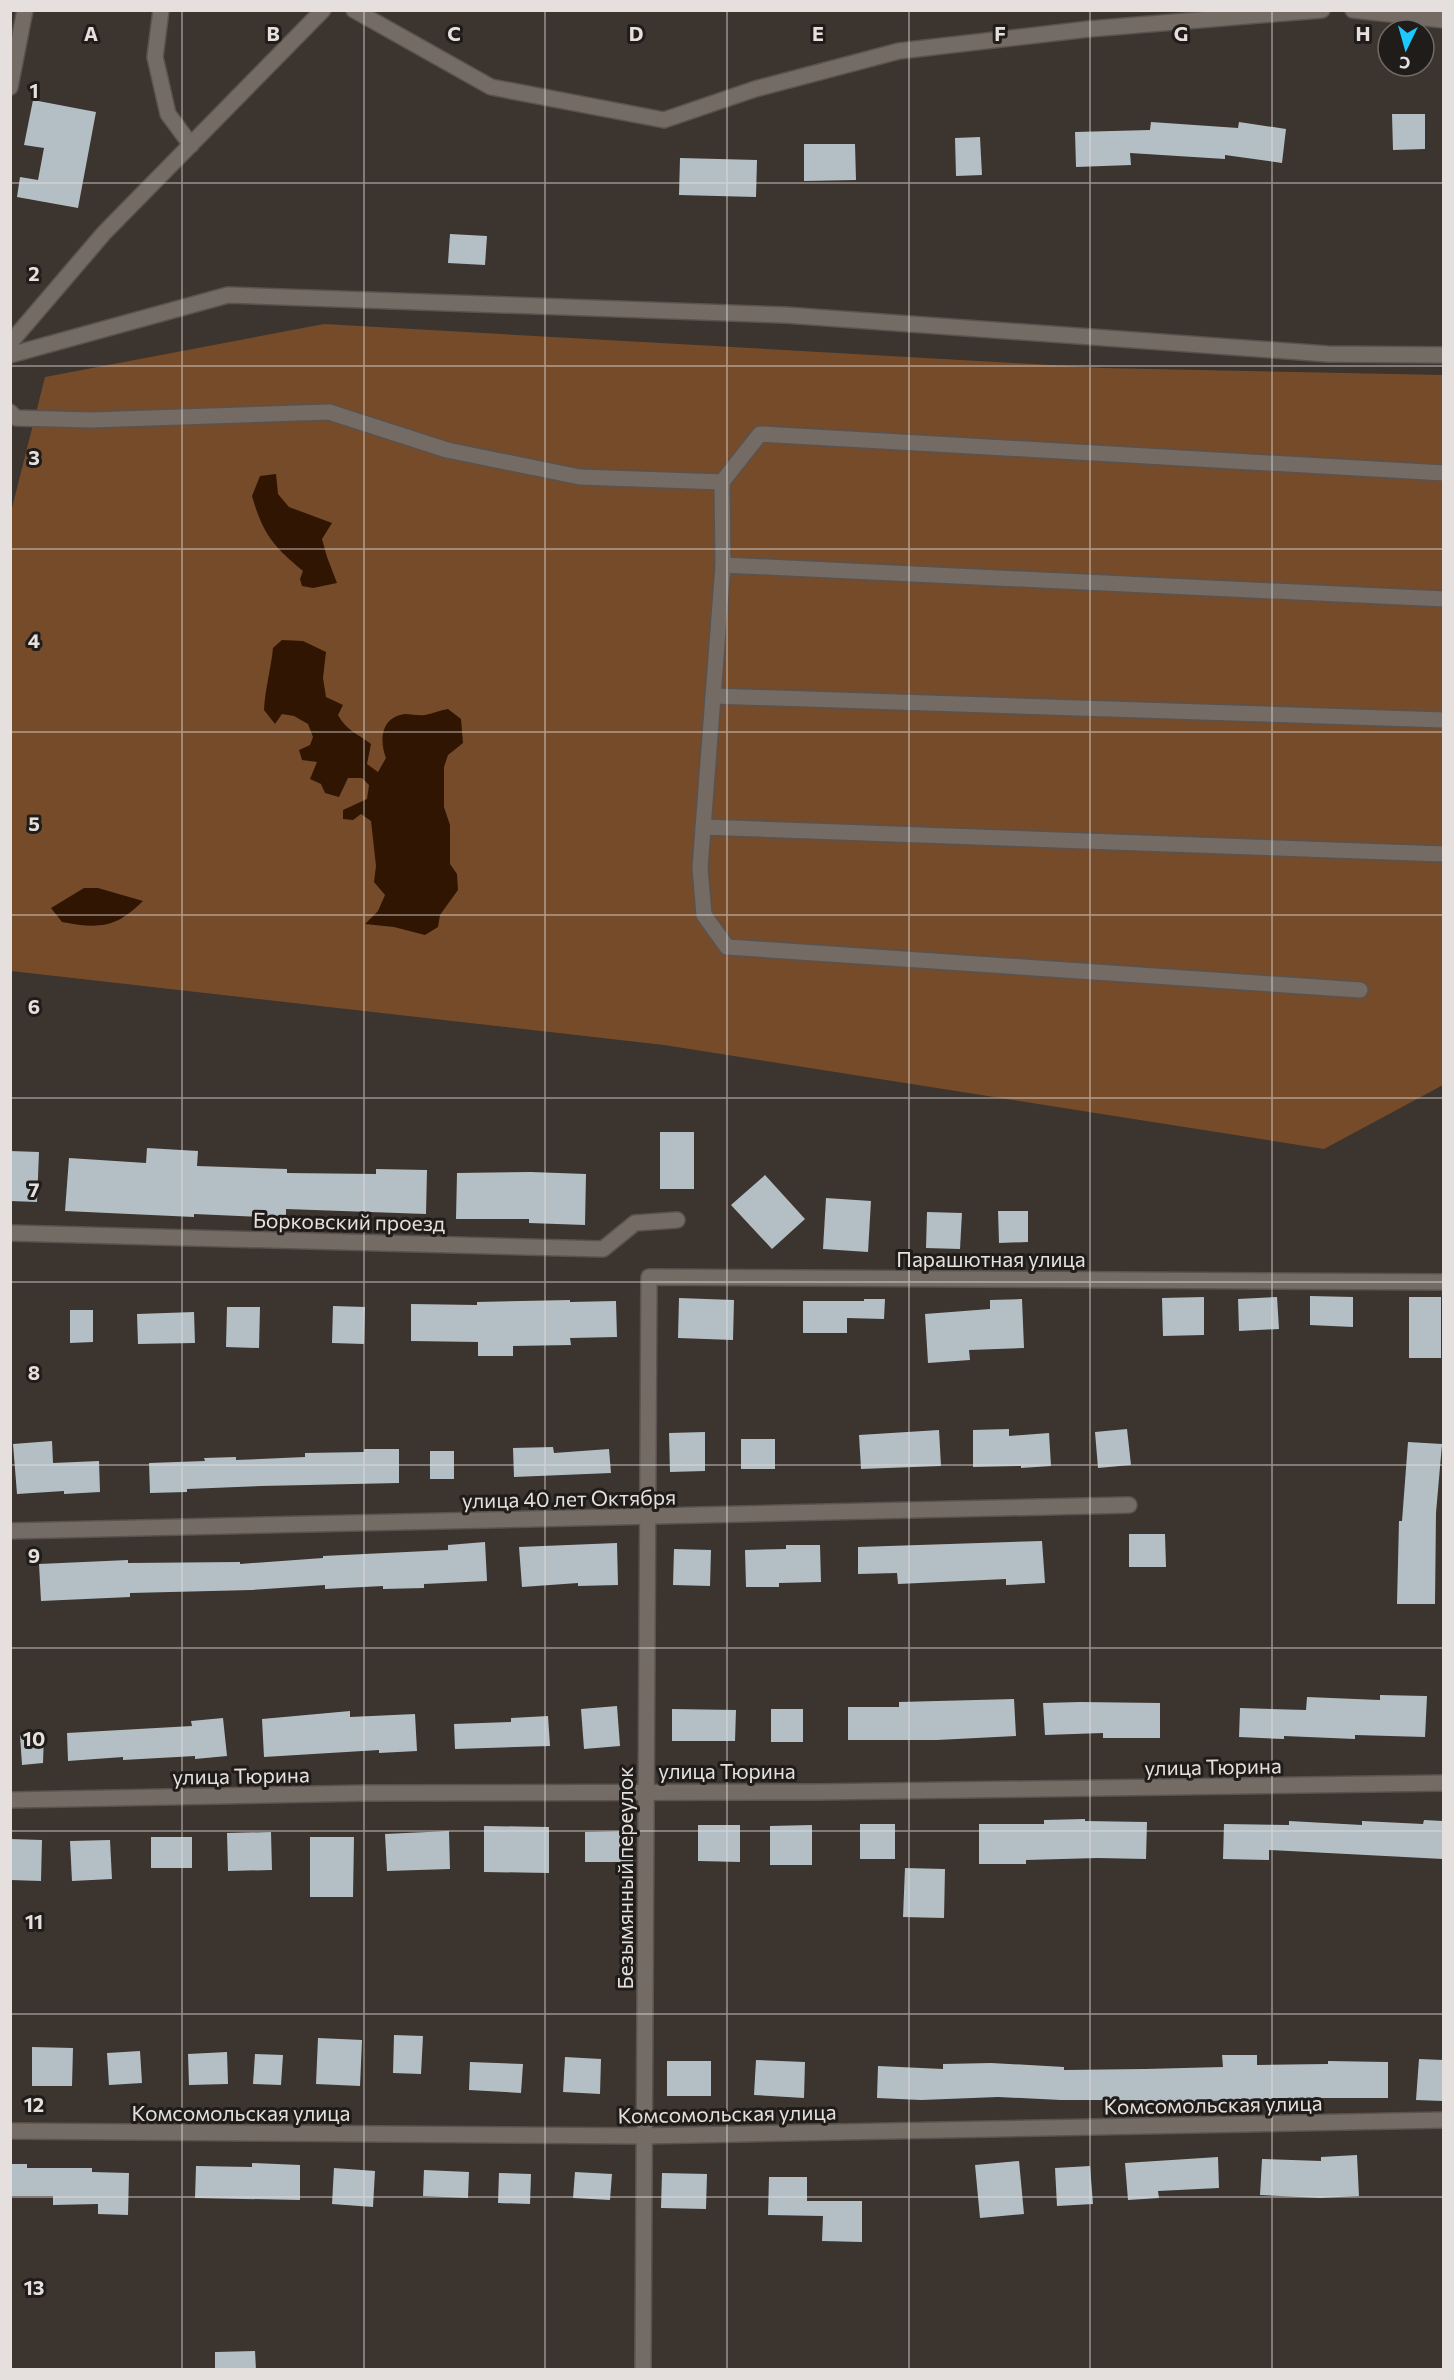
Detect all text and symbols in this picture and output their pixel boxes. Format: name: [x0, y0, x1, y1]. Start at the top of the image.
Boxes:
north arrow: [1376, 18, 1436, 78]
text: A: [84, 21, 98, 45]
text: B: [266, 21, 280, 45]
text: C: [447, 21, 461, 45]
text: D: [629, 21, 643, 45]
text: E: [812, 21, 824, 45]
text: F: [994, 21, 1006, 45]
text: G: [1174, 21, 1188, 45]
text: H: [1356, 21, 1371, 45]
text: С: [1398, 53, 1411, 73]
text: 1: [29, 78, 39, 102]
text: 2: [28, 261, 40, 285]
text: 3: [28, 445, 40, 469]
text: 4: [28, 628, 40, 652]
text: 5: [28, 811, 40, 835]
text: 6: [28, 994, 40, 1018]
text: 7: [29, 1177, 40, 1201]
street label: Борковский проезд: [253, 1207, 445, 1235]
street label: Парашютная улица: [896, 1246, 1086, 1271]
text: 8: [28, 1360, 40, 1384]
street label: улица 40 лет Октября: [462, 1484, 676, 1512]
text: 9: [28, 1543, 40, 1567]
text: 10: [23, 1726, 45, 1750]
street label: улица Тюрина: [1144, 1752, 1282, 1780]
street label: улица Тюрина: [658, 1758, 796, 1783]
street label: улица Тюрина: [172, 1761, 310, 1789]
street label: Безымянный переулок: [612, 1766, 637, 1990]
text: 11: [25, 1909, 43, 1933]
street label: Комсомольская улица: [1103, 2090, 1323, 2118]
text: 12: [24, 2092, 44, 2116]
street label: Комсомольская улица: [617, 2099, 837, 2127]
street label: Комсомольская улица: [132, 2100, 350, 2125]
text: 13: [24, 2275, 44, 2299]

